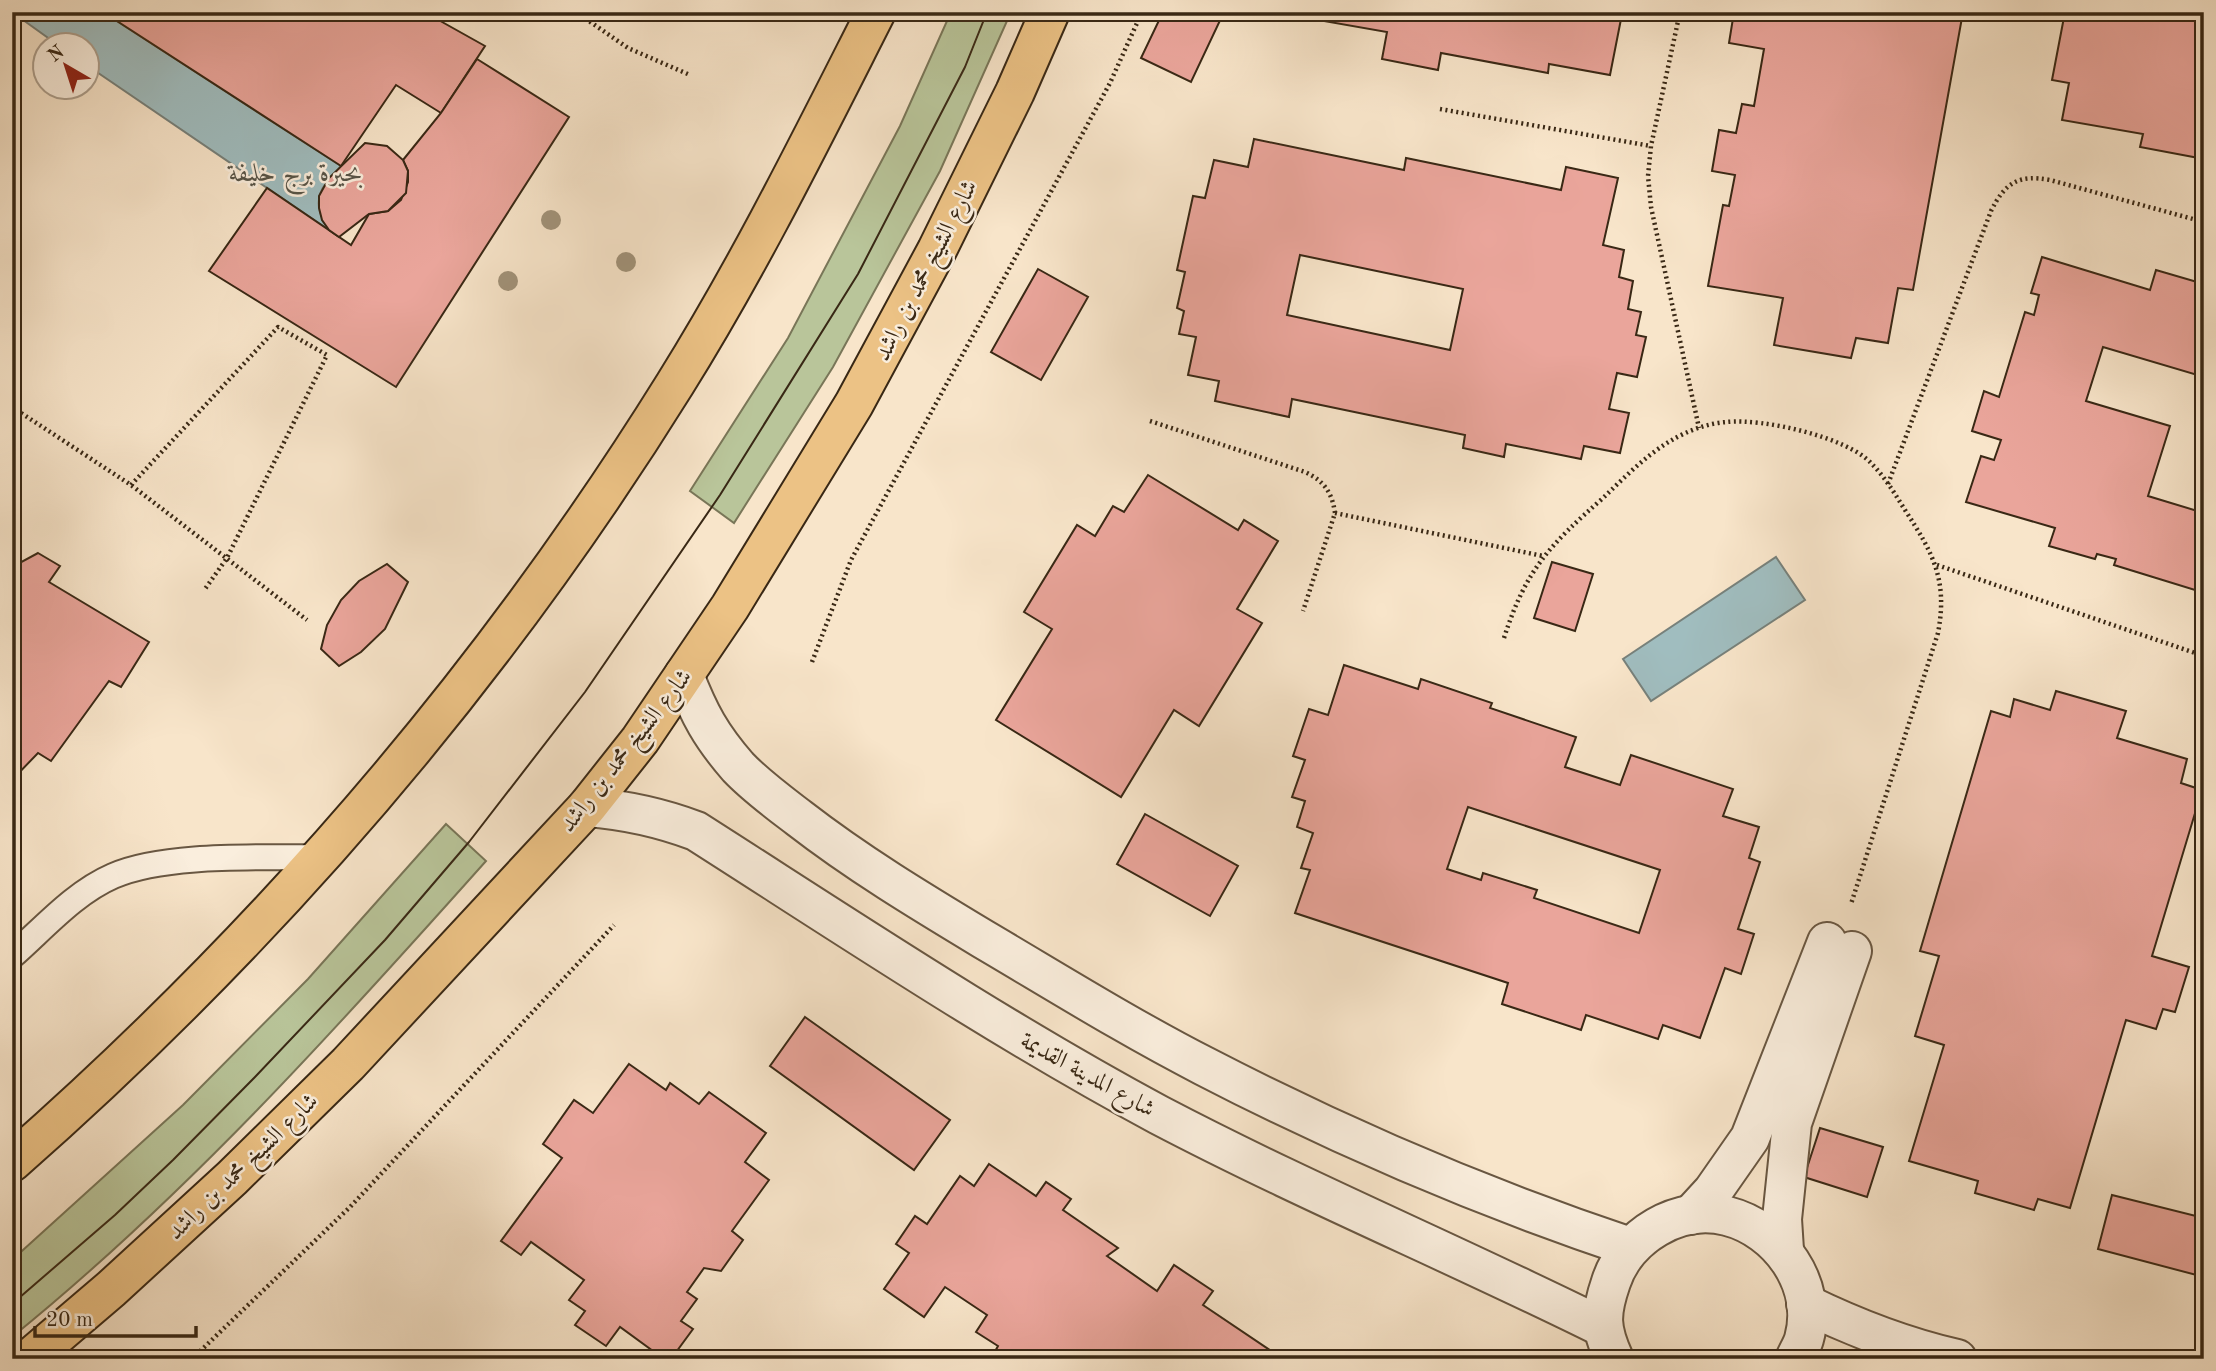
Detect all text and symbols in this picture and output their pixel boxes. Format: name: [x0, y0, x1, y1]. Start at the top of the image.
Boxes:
north arrow: [32, 32, 102, 102]
text: N: [45, 42, 69, 67]
water label: بحيرة برج خليفة: [227, 161, 363, 196]
street label: شارع الشيخ محمد بن راشد: [871, 177, 989, 368]
street label: شارع الشيخ محمد بن راشد: [556, 665, 703, 841]
street label: شارع المدينة القديمة: [1013, 1029, 1158, 1128]
street label: شارع الشيخ محمد بن راشد: [163, 1090, 328, 1250]
scale bar: [35, 1294, 196, 1338]
text: 20 m: [46, 1310, 93, 1331]

